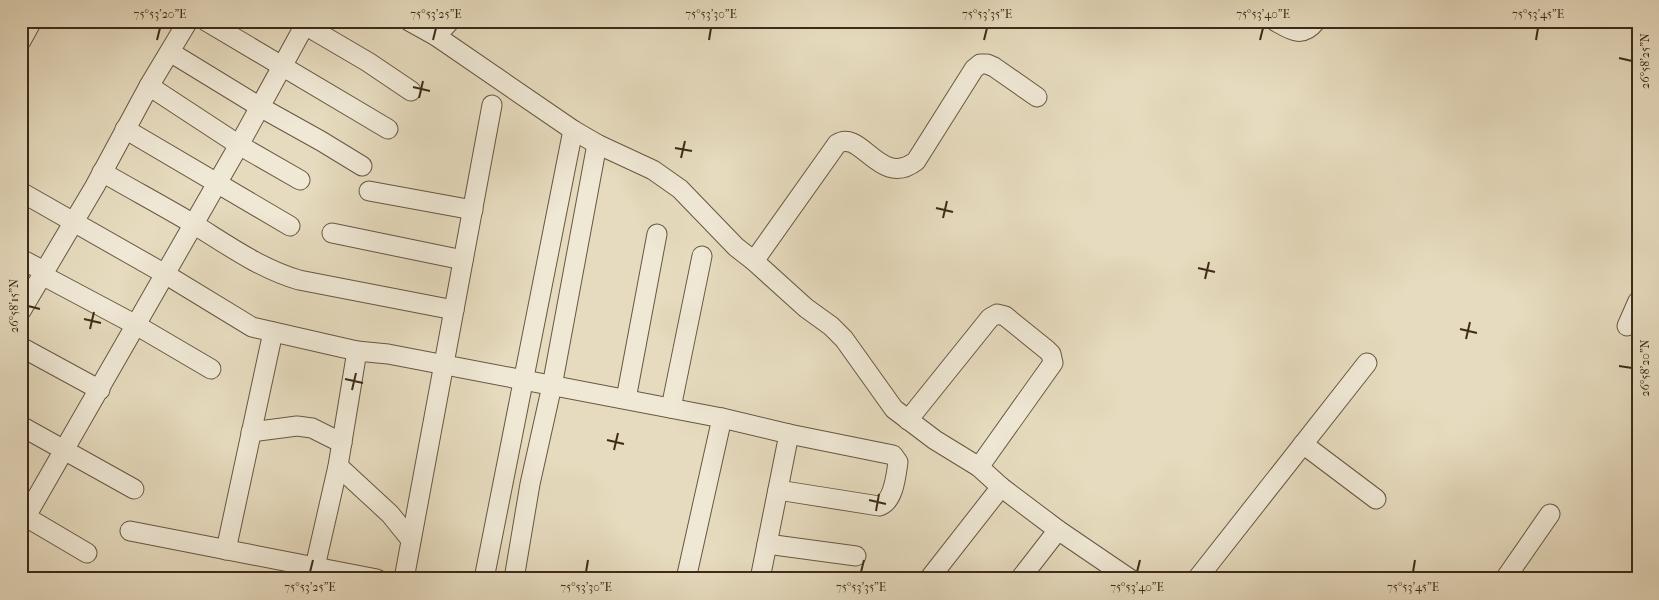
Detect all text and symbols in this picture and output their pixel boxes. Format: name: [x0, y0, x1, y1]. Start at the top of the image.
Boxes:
text: 75°53'20"E: [134, 7, 186, 21]
text: 75°53'25"E: [410, 7, 462, 21]
text: 75°53'30"E: [685, 7, 737, 21]
text: 75°53'35"E: [962, 7, 1012, 21]
text: 75°53'40"E: [1236, 7, 1290, 21]
text: 75°53'45"E: [1512, 7, 1564, 21]
text: 26°58'25"N: [1638, 33, 1652, 89]
text: 26°58'15"N: [7, 279, 21, 333]
text: 26°58'20"N: [1638, 339, 1652, 397]
text: 75°53'25"E: [284, 580, 336, 594]
text: 75°53'30"E: [560, 580, 612, 594]
text: 75°53'35"E: [836, 580, 886, 594]
text: 75°53'40"E: [1110, 580, 1164, 594]
text: 75°53'45"E: [1387, 580, 1439, 594]

